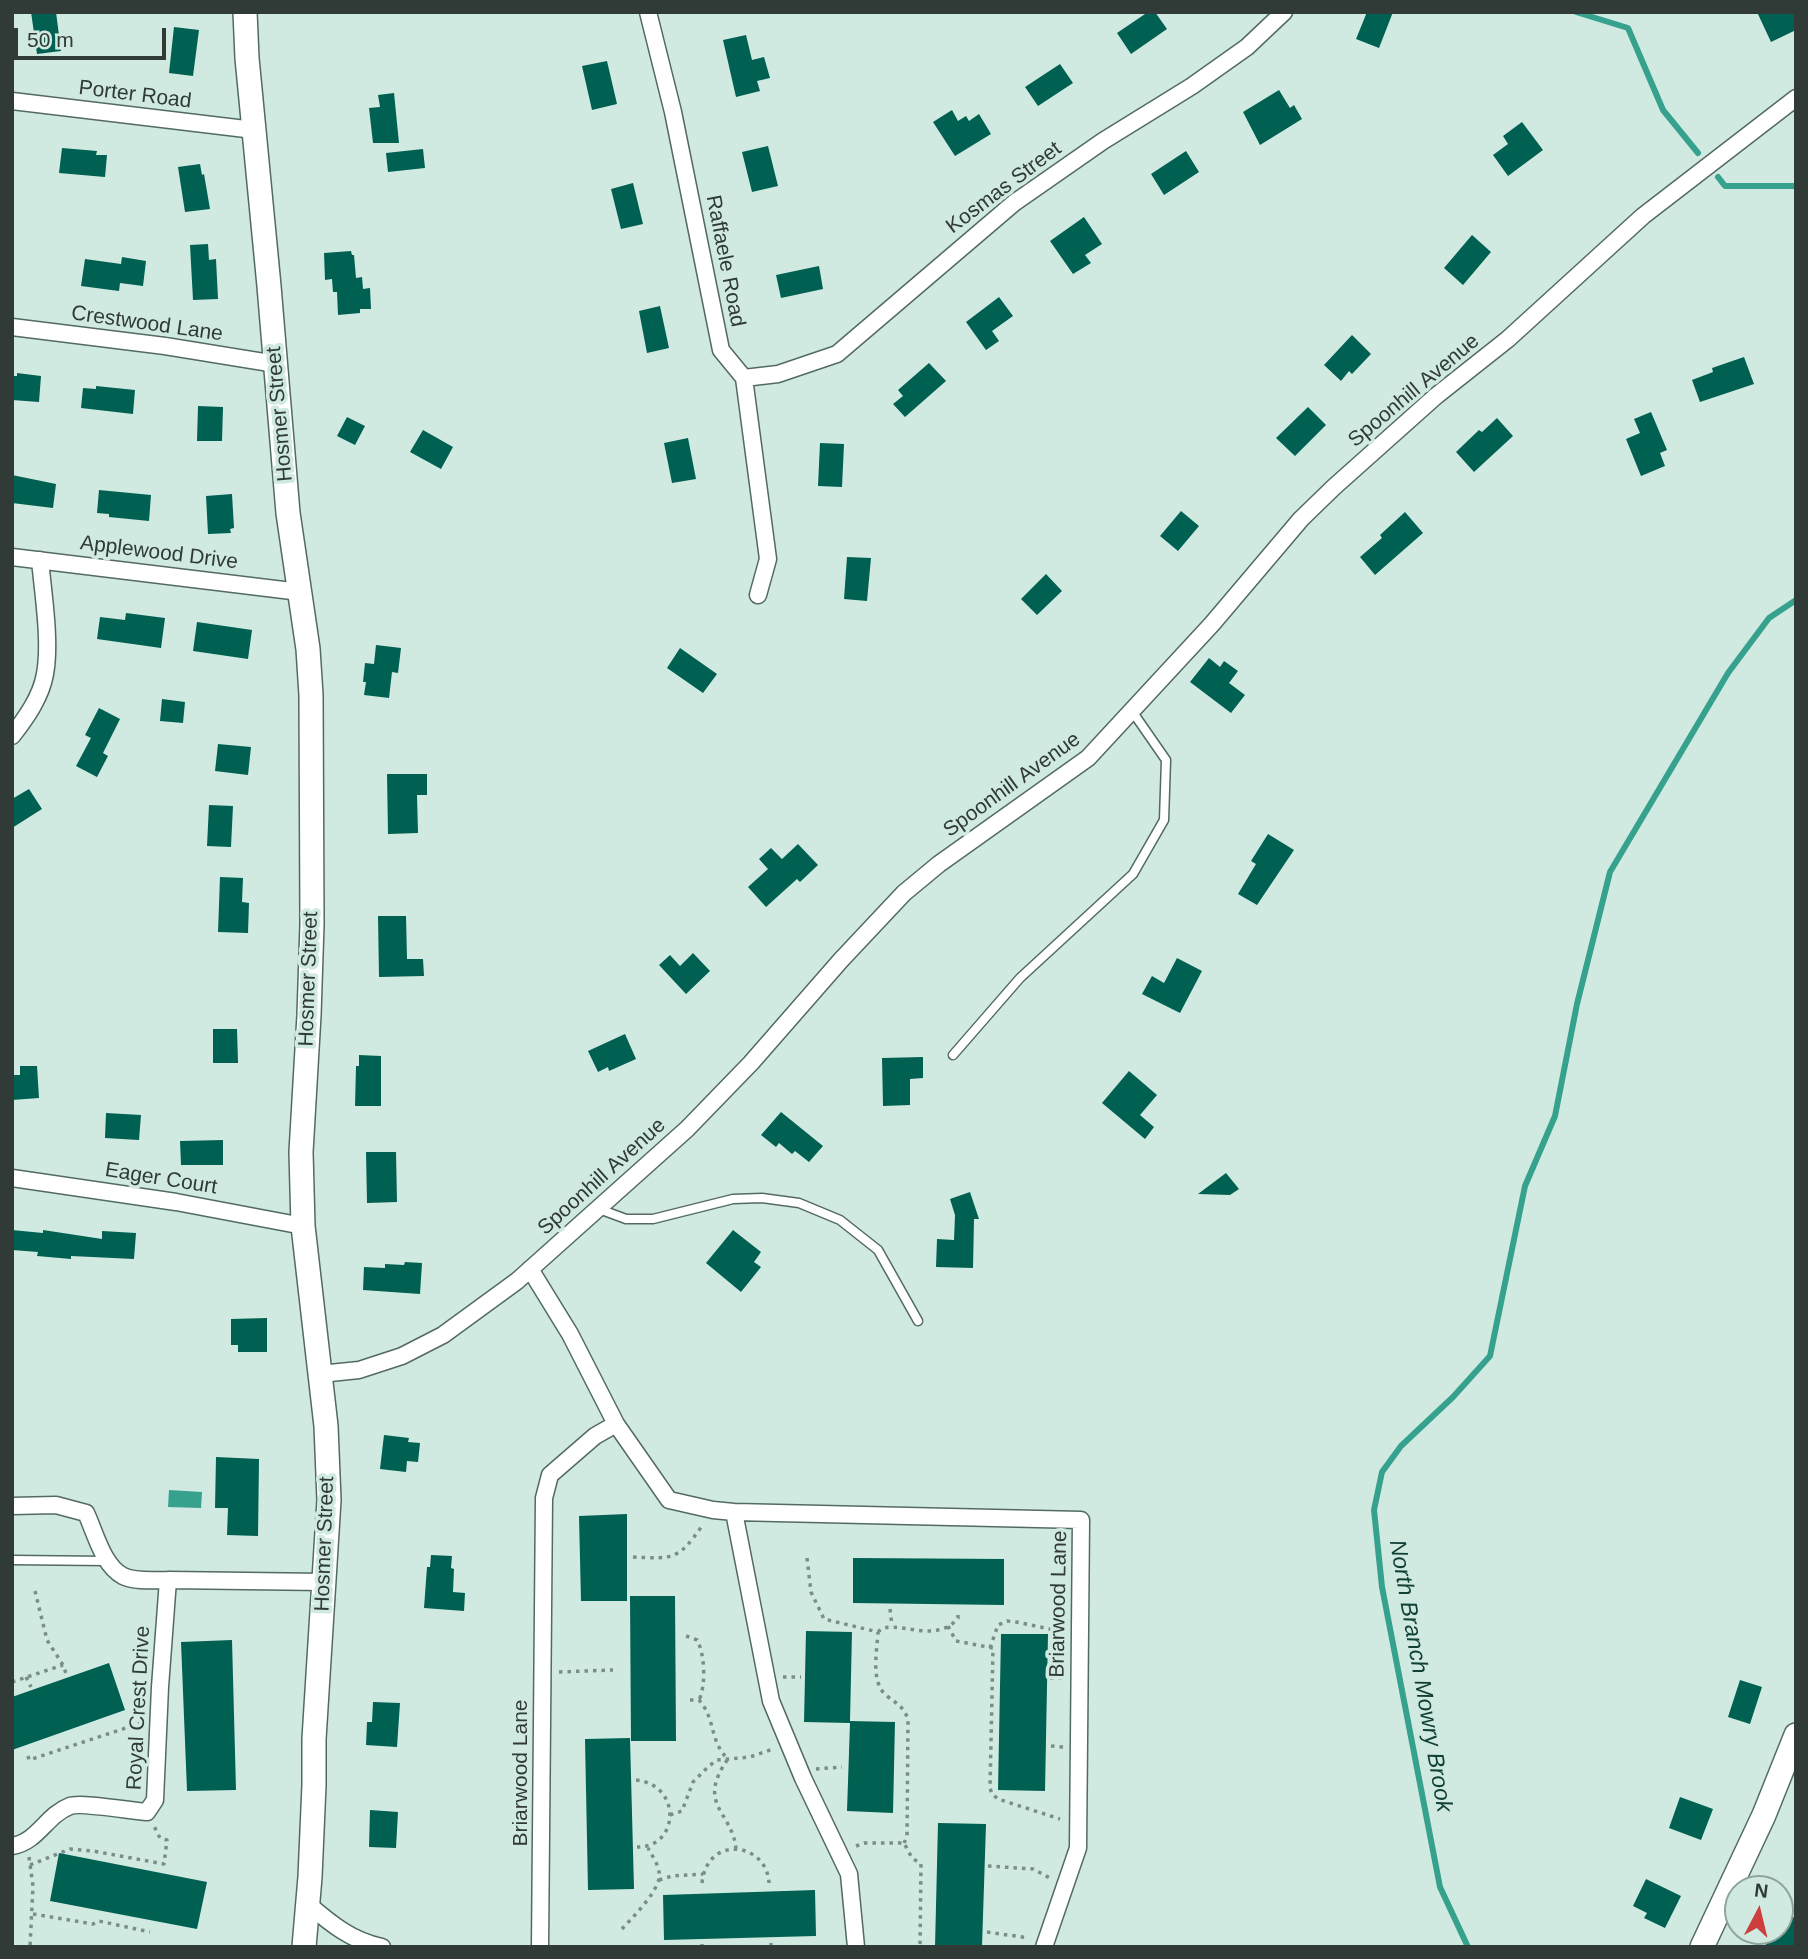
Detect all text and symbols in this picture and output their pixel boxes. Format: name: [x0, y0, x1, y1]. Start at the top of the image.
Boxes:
scale bar: [18, 14, 170, 58]
text: 50 m: [27, 28, 74, 51]
street label: Porter Road: [77, 76, 193, 114]
street label: Kosmas Street: [941, 136, 1067, 240]
street label: Raffaele Road: [700, 193, 750, 329]
street label: Crestwood Lane: [70, 301, 224, 347]
street label: Spoonhill Avenue: [1343, 329, 1485, 453]
street label: Hosmer Street: [262, 345, 298, 483]
street label: Applewood Drive: [79, 531, 239, 575]
street label: Spoonhill Avenue: [939, 727, 1085, 843]
street label: Hosmer Street: [294, 911, 324, 1047]
street label: Spoonhill Avenue: [533, 1113, 671, 1241]
street label: Eager Court: [103, 1158, 219, 1200]
street label: Hosmer Street: [310, 1476, 340, 1612]
street label: Briarwood Lane: [1045, 1530, 1073, 1678]
water label: North Branch Mowry Brook: [1382, 1538, 1458, 1814]
street label: Royal Crest Drive: [122, 1625, 156, 1791]
street label: Briarwood Lane: [508, 1699, 534, 1847]
north arrow: [1724, 1875, 1794, 1945]
text: N: [1753, 1879, 1769, 1902]

